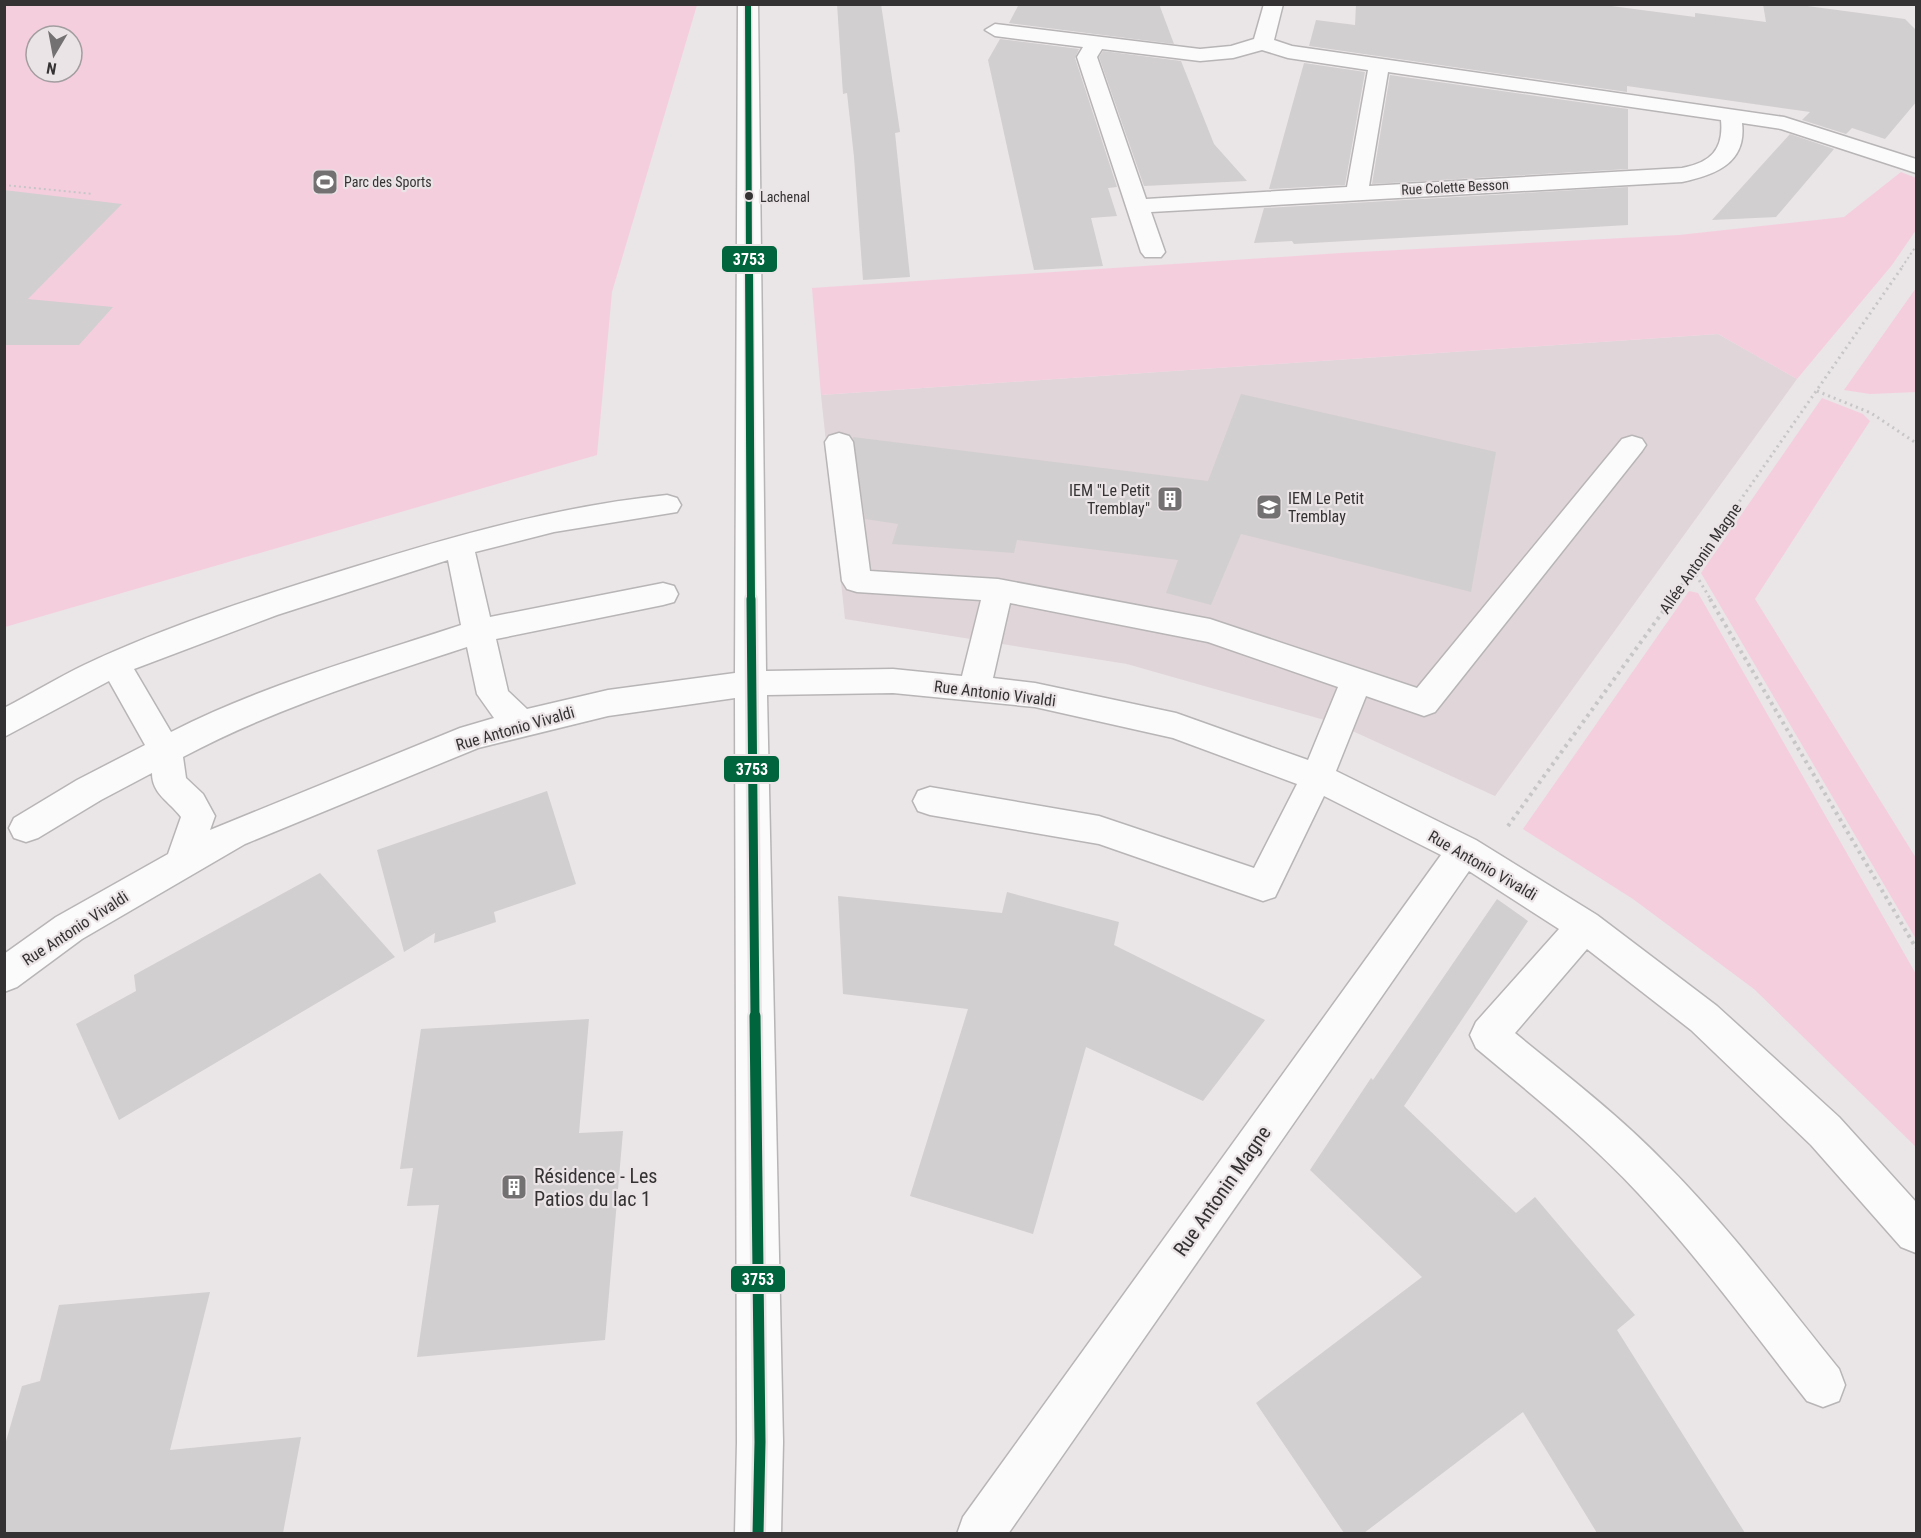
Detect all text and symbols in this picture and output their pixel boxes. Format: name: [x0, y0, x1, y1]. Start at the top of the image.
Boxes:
north arrow: [24, 24, 84, 84]
text: N: [45, 58, 58, 78]
sports icon: Parc des Sports: [310, 167, 340, 197]
place label: Parc des Sports: [344, 174, 432, 190]
street label: Rue Colette Besson: [1401, 176, 1509, 198]
place label: Lachenal: [760, 189, 810, 205]
marker: Lachenal: [743, 190, 755, 202]
line badge: 3753: [721, 245, 778, 273]
text: 3753: [733, 250, 765, 269]
place label: IEM "Le Petit Tremblay": [1069, 481, 1150, 518]
building icon: IEM "Le Petit Tremblay": [1155, 484, 1185, 514]
place label: IEM Le Petit Tremblay: [1288, 489, 1364, 526]
school or university icon: IEM Le Petit Tremblay: [1254, 492, 1284, 522]
street label: Allée Antonin Magne: [1655, 499, 1746, 617]
street label: Rue Antonio Vivaldi: [933, 677, 1057, 710]
street label: Rue Antonio Vivaldi: [454, 702, 577, 754]
line badge: 3753: [723, 755, 780, 783]
text: 3753: [736, 760, 768, 779]
street label: Rue Antonio Vivaldi: [1425, 827, 1541, 904]
street label: Rue Antonio Vivaldi: [19, 887, 132, 970]
street label: Rue Antonin Magne: [1168, 1121, 1276, 1261]
place label: Résidence - Les Patios du lac 1: [534, 1164, 657, 1211]
building icon: Résidence - Les Patios du lac 1: [499, 1172, 529, 1202]
line badge: 3753: [730, 1265, 786, 1293]
text: 3753: [742, 1270, 774, 1289]

